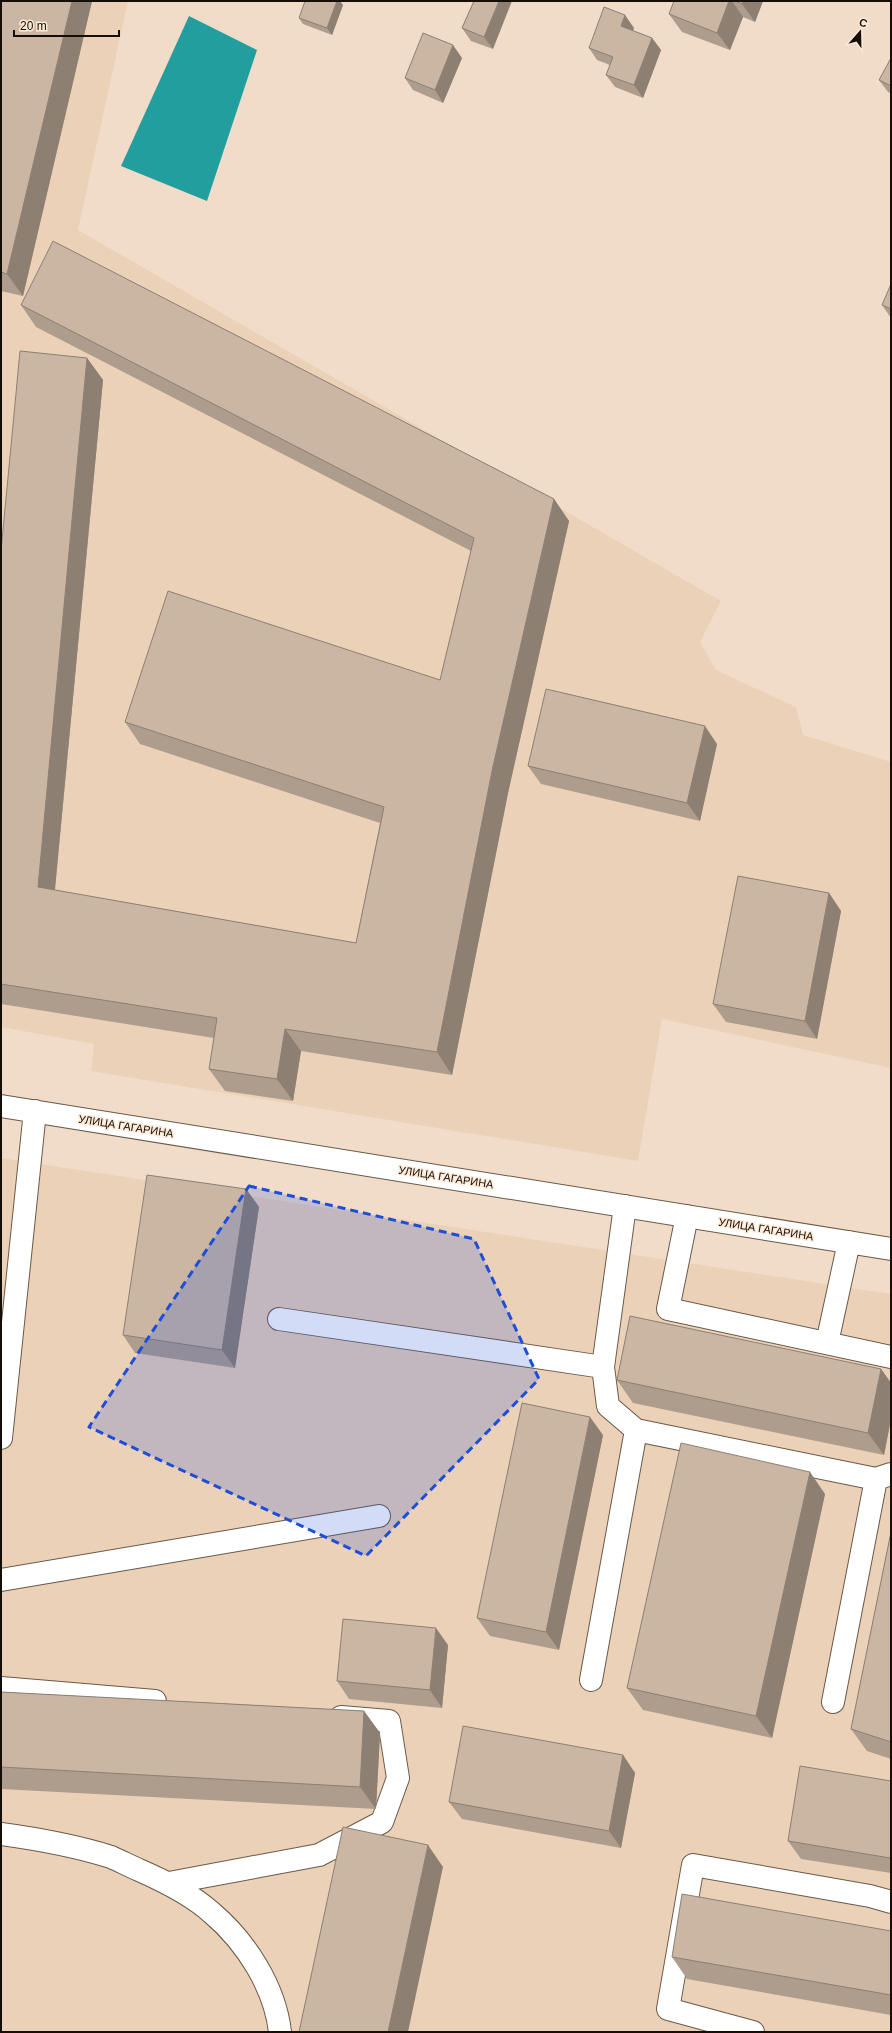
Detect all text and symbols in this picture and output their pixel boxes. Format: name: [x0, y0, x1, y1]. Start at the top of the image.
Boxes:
scale bar: [14, 12, 119, 38]
north arrow: [840, 12, 880, 52]
text: С: [858, 16, 869, 30]
text: 20 m: [20, 19, 47, 33]
street label: УЛИЦА ГАГАРИНА: [78, 1113, 175, 1140]
street label: УЛИЦА ГАГАРИНА: [398, 1164, 495, 1191]
street label: УЛИЦА ГАГАРИНА: [718, 1216, 815, 1243]

